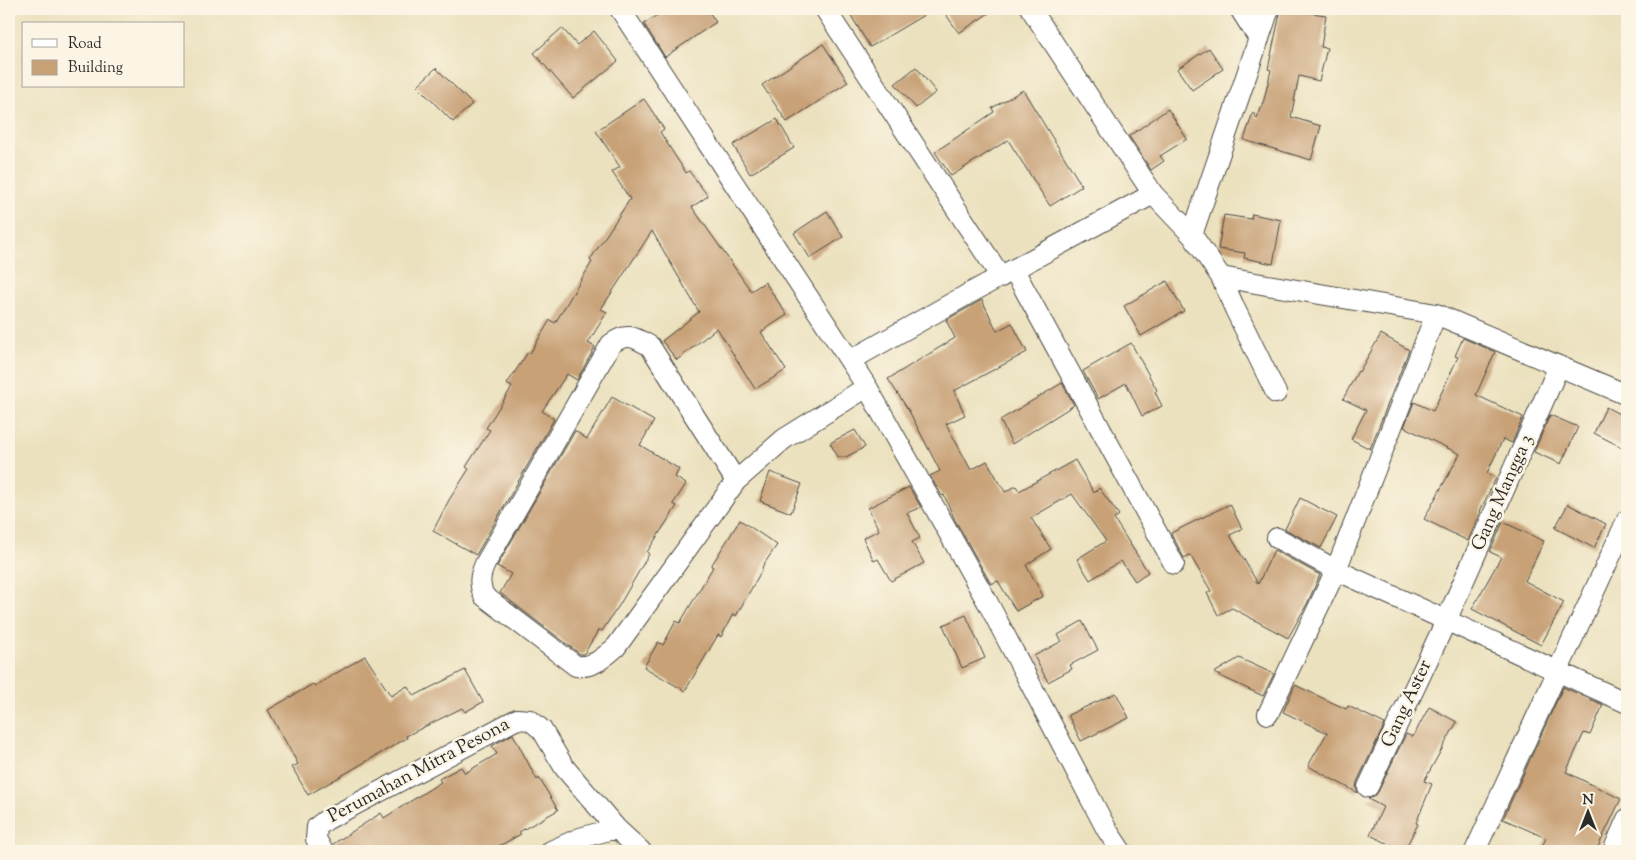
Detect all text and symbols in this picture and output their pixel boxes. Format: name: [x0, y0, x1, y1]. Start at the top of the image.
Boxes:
legend: [22, 22, 185, 88]
text: Road: [68, 34, 102, 55]
text: Building: [68, 58, 123, 79]
street label: Gang Mangga 3: [1465, 430, 1541, 556]
street label: Gang Aster: [1375, 656, 1439, 752]
street label: Perumahan Mitra Pesona: [323, 711, 515, 830]
north arrow: [1564, 788, 1614, 838]
text: N: [1582, 791, 1594, 811]

